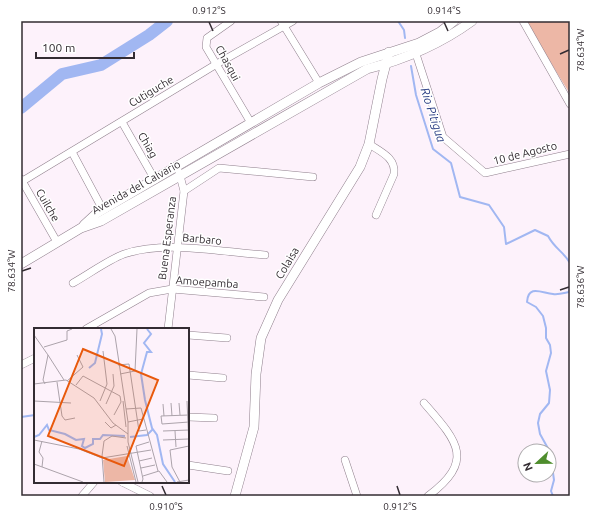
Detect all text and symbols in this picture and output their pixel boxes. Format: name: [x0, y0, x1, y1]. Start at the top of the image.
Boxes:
text: 0.912°S: [192, 5, 226, 16]
text: 0.914°S: [427, 5, 461, 16]
text: 78.634°W: [575, 28, 586, 72]
scale bar: [36, 34, 134, 60]
text: 100 m: [42, 41, 75, 54]
street label: Chasqui: [213, 43, 243, 83]
street label: Cutiguche: [126, 73, 176, 109]
water label: Rio Pitigua: [419, 86, 449, 144]
street label: Chiag: [136, 130, 160, 160]
street label: 10 de Agosto: [492, 139, 558, 167]
street label: Avenida del Calvario: [90, 158, 182, 216]
street label: Cuilche: [34, 186, 62, 224]
street label: Buena Esperanza: [156, 196, 178, 280]
street label: Barbaro: [182, 231, 222, 247]
street label: Colaisa: [273, 245, 301, 281]
text: 78.634°W: [6, 249, 17, 293]
text: 78.636°W: [575, 265, 586, 309]
street label: Amoepamba: [175, 274, 239, 290]
inset map: [34, 328, 189, 483]
north arrow: [517, 443, 557, 483]
text: N: [521, 461, 535, 473]
text: 0.910°S: [149, 501, 183, 512]
text: 0.912°S: [383, 501, 417, 512]

